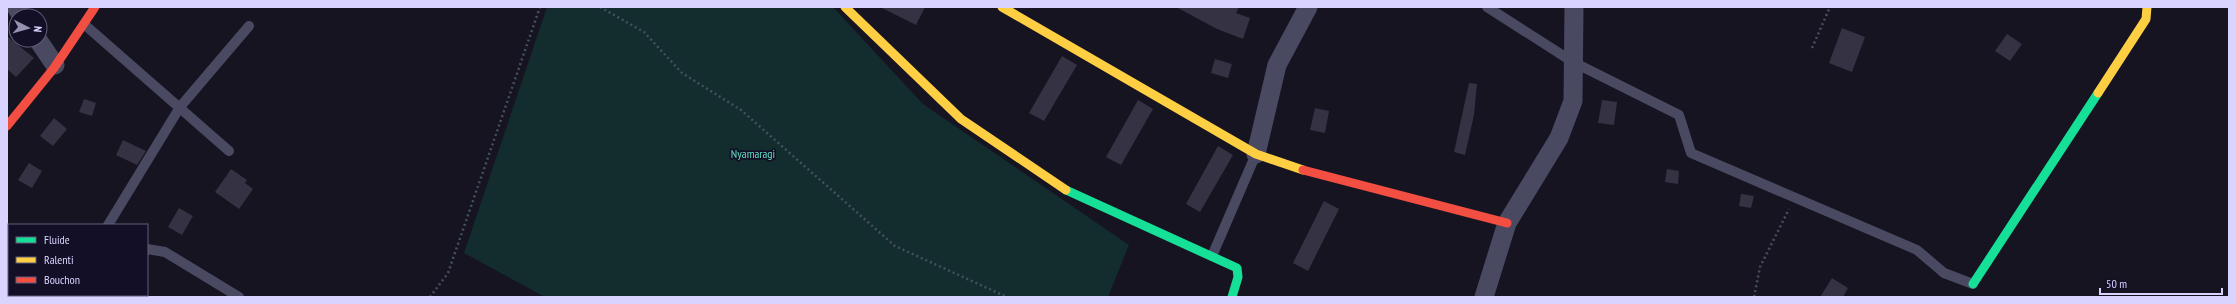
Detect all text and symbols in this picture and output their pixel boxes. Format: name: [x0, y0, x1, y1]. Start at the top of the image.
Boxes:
north arrow: [8, 8, 48, 48]
text: N: [31, 25, 45, 33]
park label: Nyamaragi: [731, 146, 775, 161]
legend: [8, 224, 148, 296]
text: Fluide: [44, 232, 70, 247]
text: Ralenti: [44, 252, 73, 267]
scale bar: [2100, 270, 2222, 296]
text: Bouchon: [44, 272, 80, 287]
text: 50 m: [2106, 276, 2127, 291]

